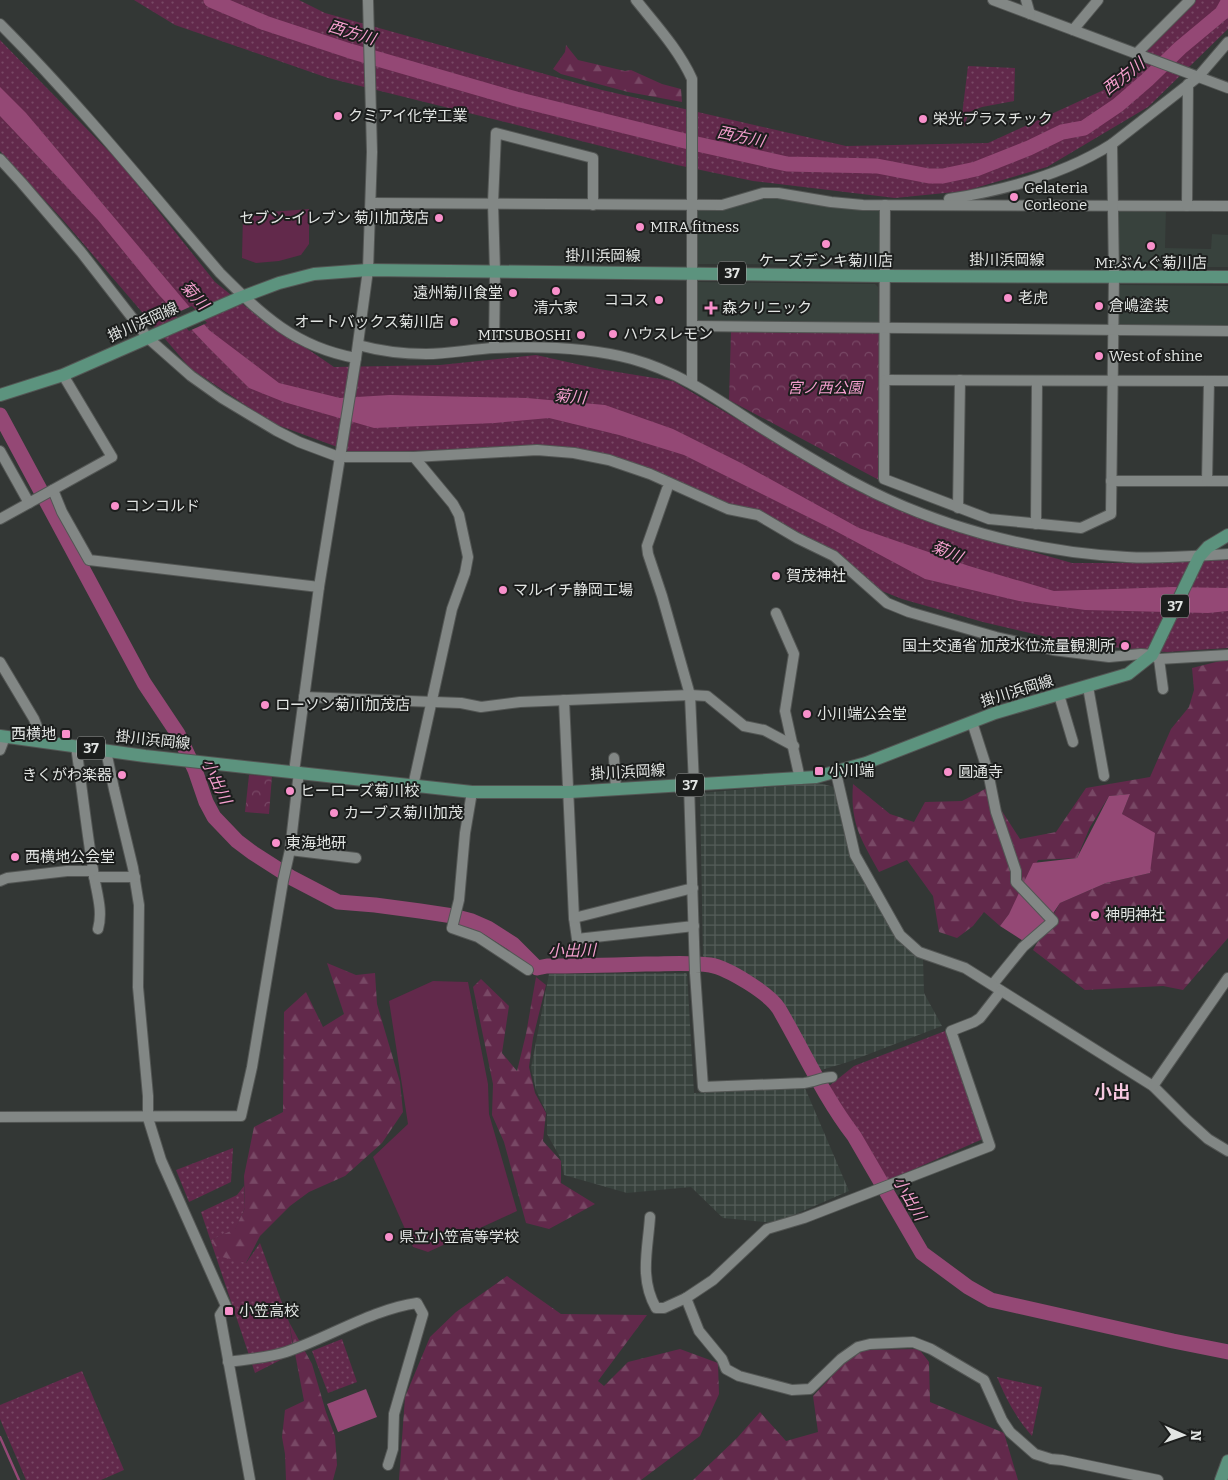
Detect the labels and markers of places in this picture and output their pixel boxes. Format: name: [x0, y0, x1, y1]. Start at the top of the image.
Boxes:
place label: クミアイ化学工業: [348, 107, 467, 125]
marker: クミアイ化学工業: [332, 110, 344, 122]
place label: 栄光プラスチック: [933, 110, 1053, 128]
marker: 栄光プラスチック: [917, 113, 929, 125]
place label: Gelateria Corleone: [1024, 179, 1088, 214]
marker: Gelateria Corleone: [1008, 191, 1020, 203]
place label: セブン-イレブン 菊川加茂店: [239, 209, 429, 227]
marker: セブン-イレブン 菊川加茂店: [433, 212, 445, 224]
place label: MIRA fitness: [650, 218, 739, 236]
marker: MIRA fitness: [634, 221, 646, 233]
marker: ケーズデンキ菊川店: [820, 238, 832, 250]
marker: Mr.ぶんぐ菊川店: [1145, 240, 1157, 252]
place label: ケーズデンキ菊川店: [759, 252, 893, 270]
place label: Mr.ぶんぐ菊川店: [1095, 254, 1207, 272]
place label: 遠州菊川食堂: [413, 284, 503, 302]
marker: 清六家: [550, 285, 562, 297]
marker: 遠州菊川食堂: [507, 287, 519, 299]
place label: 老虎: [1018, 289, 1048, 307]
place label: ココス: [604, 291, 649, 309]
marker: 老虎: [1002, 292, 1014, 304]
marker: ココス: [653, 294, 665, 306]
place label: 倉嶋塗装: [1109, 297, 1169, 315]
place label: 清六家: [533, 299, 579, 317]
place label: 森クリニック: [722, 299, 812, 317]
marker: 倉嶋塗装: [1093, 300, 1105, 312]
marker: 森クリニック: [704, 301, 718, 315]
place label: オートバックス菊川店: [294, 313, 444, 331]
marker: オートバックス菊川店: [448, 316, 460, 328]
place label: ハウスレモン: [623, 325, 713, 343]
place label: MITSUBOSHI: [478, 326, 571, 344]
marker: ハウスレモン: [607, 328, 619, 340]
marker: MITSUBOSHI: [575, 329, 587, 341]
place label: West of shine: [1109, 347, 1203, 365]
marker: West of shine: [1093, 350, 1105, 362]
place label: コンコルド: [125, 497, 200, 515]
marker: コンコルド: [109, 500, 121, 512]
place label: 賀茂神社: [786, 567, 846, 585]
marker: 賀茂神社: [770, 570, 782, 582]
place label: マルイチ静岡工場: [513, 581, 633, 599]
marker: マルイチ静岡工場: [497, 584, 509, 596]
place label: 国土交通省 加茂水位流量観測所: [902, 637, 1115, 655]
marker: 国土交通省 加茂水位流量観測所: [1119, 640, 1131, 652]
place label: ローソン菊川加茂店: [275, 696, 410, 714]
marker: ローソン菊川加茂店: [259, 699, 271, 711]
place label: 小川端公会堂: [817, 705, 907, 723]
marker: 小川端公会堂: [801, 708, 813, 720]
place label: 西横地: [11, 725, 56, 743]
marker: 西横地: [60, 728, 72, 740]
place label: 小川端: [829, 762, 874, 780]
place label: 圓通寺: [958, 763, 1003, 781]
marker: 小川端: [813, 765, 825, 777]
place label: きくがわ楽器: [22, 766, 112, 784]
marker: 圓通寺: [942, 766, 954, 778]
marker: きくがわ楽器: [116, 769, 128, 781]
place label: ヒーローズ菊川校: [300, 782, 419, 800]
marker: ヒーローズ菊川校: [284, 785, 296, 797]
place label: カーブス菊川加茂: [344, 804, 463, 822]
marker: カーブス菊川加茂: [328, 807, 340, 819]
place label: 東海地研: [286, 834, 346, 852]
marker: 東海地研: [270, 837, 282, 849]
place label: 西横地公会堂: [25, 848, 115, 866]
marker: 西横地公会堂: [9, 851, 21, 863]
place label: 神明神社: [1105, 906, 1165, 924]
marker: 神明神社: [1089, 909, 1101, 921]
place label: 県立小笠高等学校: [399, 1228, 519, 1246]
marker: 県立小笠高等学校: [383, 1231, 395, 1243]
place label: 小笠高校: [239, 1302, 299, 1320]
marker: 小笠高校: [223, 1305, 235, 1317]

